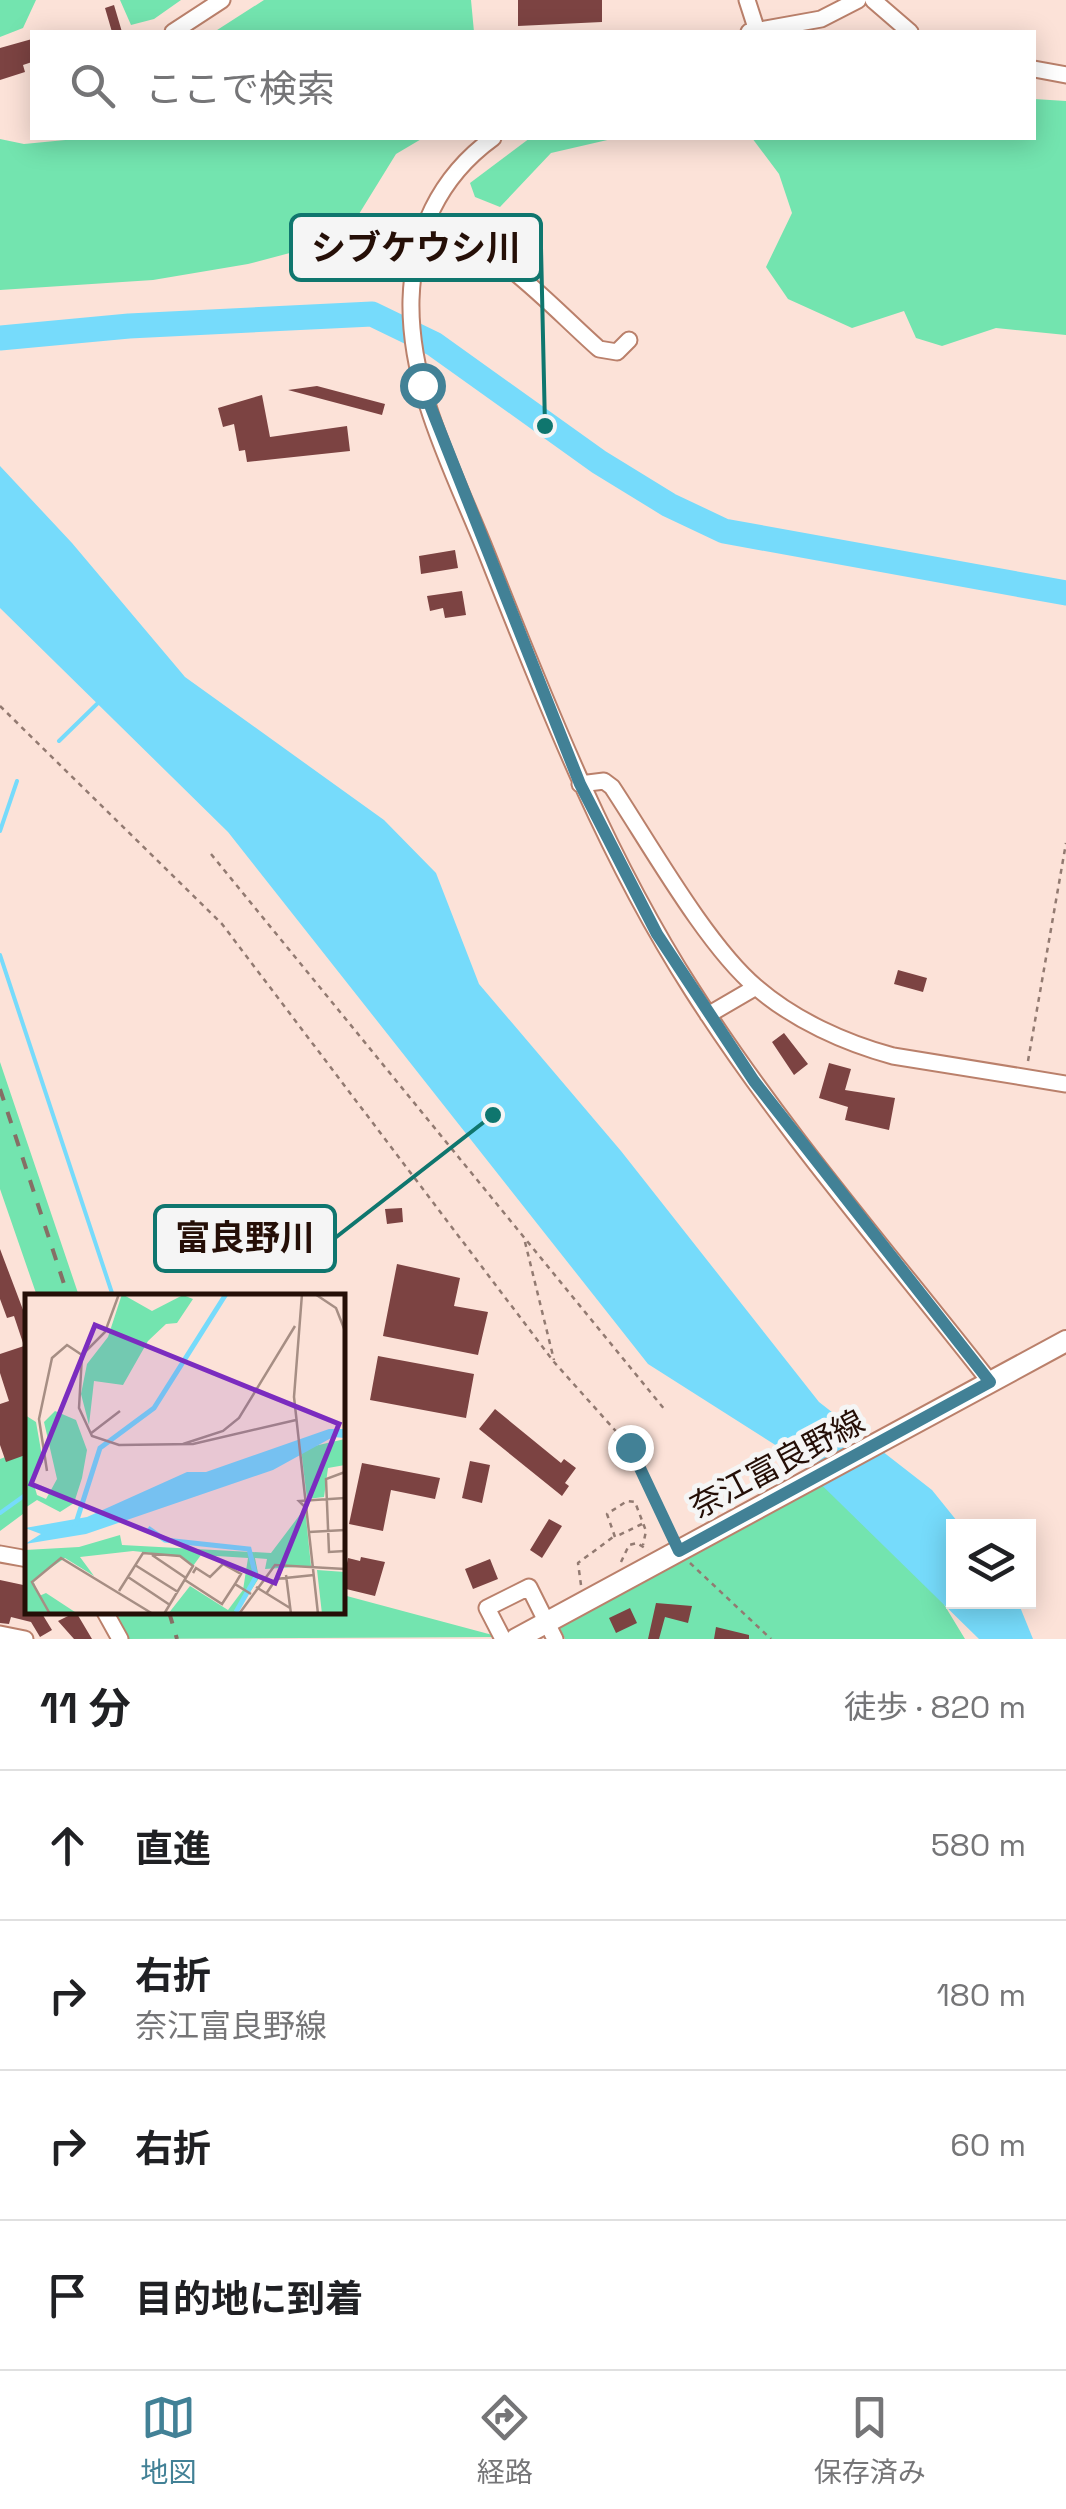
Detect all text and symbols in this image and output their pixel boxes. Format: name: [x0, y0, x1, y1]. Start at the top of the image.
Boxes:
search box: [30, 30, 1036, 140]
icon: search: [65, 58, 120, 113]
text: ここで検索: [145, 65, 335, 113]
callout: シブケウシ川: [291, 215, 541, 280]
text: シブケウシ川: [311, 226, 521, 270]
route start: [400, 363, 446, 409]
callout: 富良野川: [155, 1206, 335, 1271]
text: 富良野川: [175, 1216, 315, 1260]
inset map: [25, 1294, 345, 1614]
street label: 奈江富良野線: [683, 1401, 871, 1527]
route end: [608, 1425, 654, 1471]
map controls: [946, 1519, 1036, 1609]
button: layers: [946, 1519, 1036, 1609]
text: 11 分: [40, 1682, 131, 1735]
text: 徒歩 · 820 m: [844, 1687, 1026, 1727]
icon: ahead: [40, 1818, 95, 1873]
text: 直進: [135, 1825, 211, 1873]
text: 580 m: [931, 1825, 1026, 1865]
text: 右折: [135, 1952, 211, 2000]
icon: right: [40, 1968, 95, 2023]
text: 180 m: [936, 1975, 1026, 2015]
text: 奈江富良野線: [135, 2006, 327, 2046]
icon: right: [40, 2118, 95, 2173]
text: 右折: [135, 2125, 211, 2173]
text: 60 m: [950, 2125, 1026, 2165]
icon: arrive: [40, 2268, 95, 2323]
text: 目的地に到着: [135, 2275, 363, 2323]
tab: 地図: [140, 2390, 196, 2490]
tab: 経路: [477, 2390, 533, 2490]
tab: 保存済み: [814, 2390, 926, 2490]

